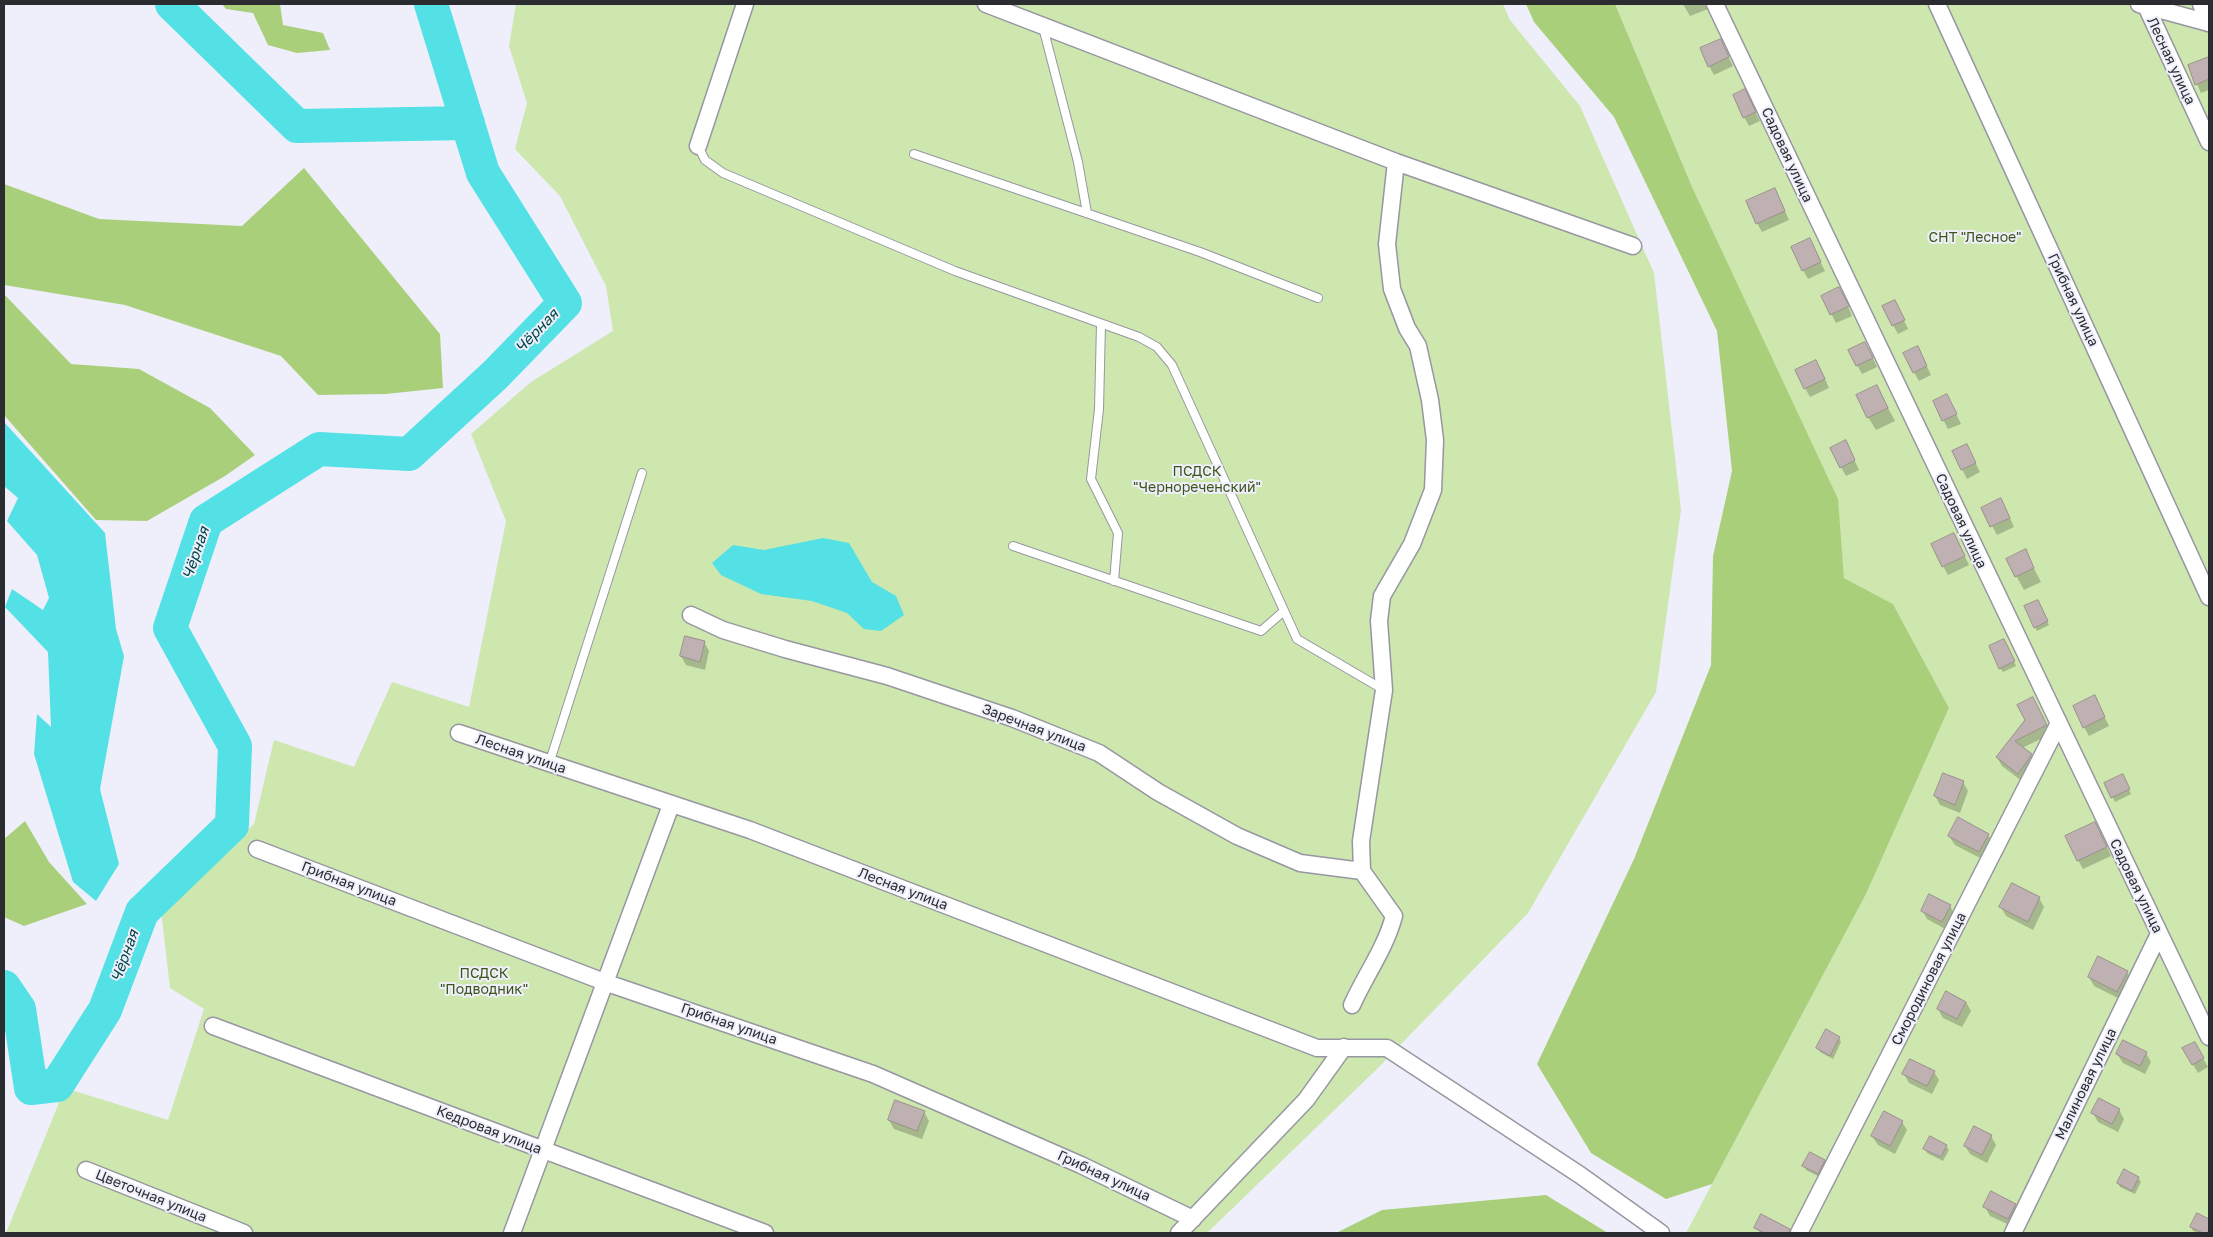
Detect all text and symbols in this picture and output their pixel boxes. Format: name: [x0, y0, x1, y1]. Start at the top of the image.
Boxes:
street label: Лесная улица: [2143, 15, 2199, 107]
street label: Садовая улица: [1758, 105, 1816, 205]
park label: СНТ "Лесное": [1929, 230, 2021, 246]
street label: Грибная улица: [2044, 251, 2102, 349]
water label: Чёрная: [512, 305, 562, 357]
park label: ПСДСК "Чернореченский": [1133, 464, 1261, 497]
street label: Садовая улица: [1932, 471, 1990, 571]
water label: Чёрная: [179, 524, 213, 582]
street label: Заречная улица: [979, 700, 1089, 756]
street label: Лесная улица: [473, 731, 569, 777]
street label: Садовая улица: [2106, 836, 2166, 936]
street label: Грибная улица: [299, 858, 399, 910]
street label: Лесная улица: [856, 864, 950, 914]
street label: Смородиновая улица: [1888, 910, 1970, 1048]
water label: Чёрная: [107, 927, 143, 985]
park label: ПСДСК "Подводник": [440, 966, 528, 999]
street label: Грибная улица: [679, 1000, 779, 1048]
street label: Малиновая улица: [2052, 1026, 2120, 1142]
street label: Кедровая улица: [434, 1102, 544, 1158]
street label: Грибная улица: [1055, 1147, 1153, 1205]
street label: Цветочная улица: [93, 1166, 209, 1226]

